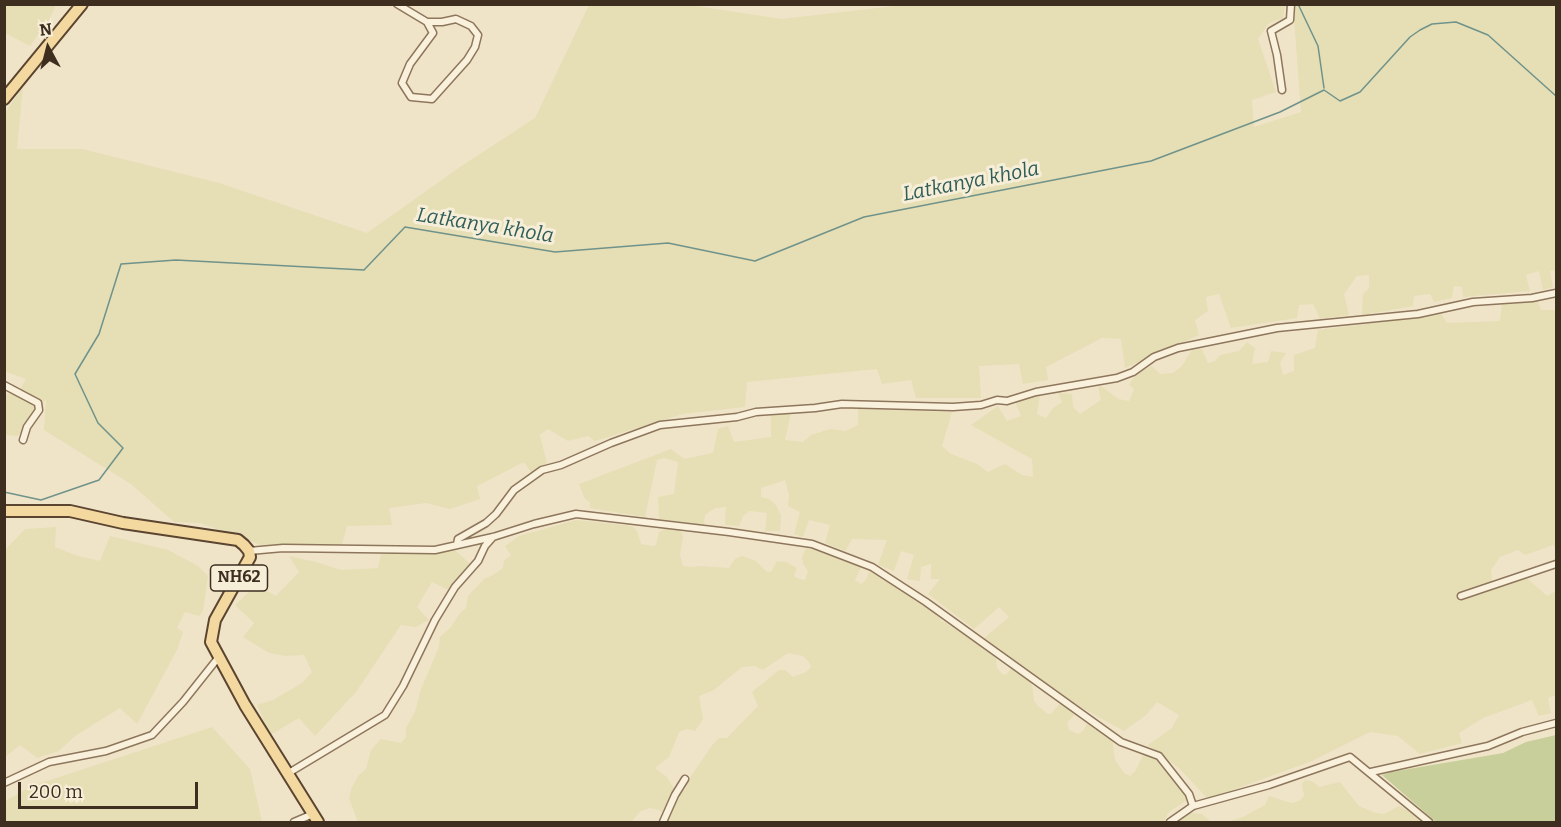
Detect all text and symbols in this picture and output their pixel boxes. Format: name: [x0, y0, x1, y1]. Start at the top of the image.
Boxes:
north arrow: [18, 18, 78, 78]
text: N: [38, 19, 53, 40]
water label: Latkanya khola: [901, 157, 1041, 207]
water label: Latkanya khola: [415, 203, 555, 249]
road number: NH62: [210, 565, 268, 591]
scale bar: [21, 770, 201, 808]
text: 200 m: [29, 781, 83, 803]

